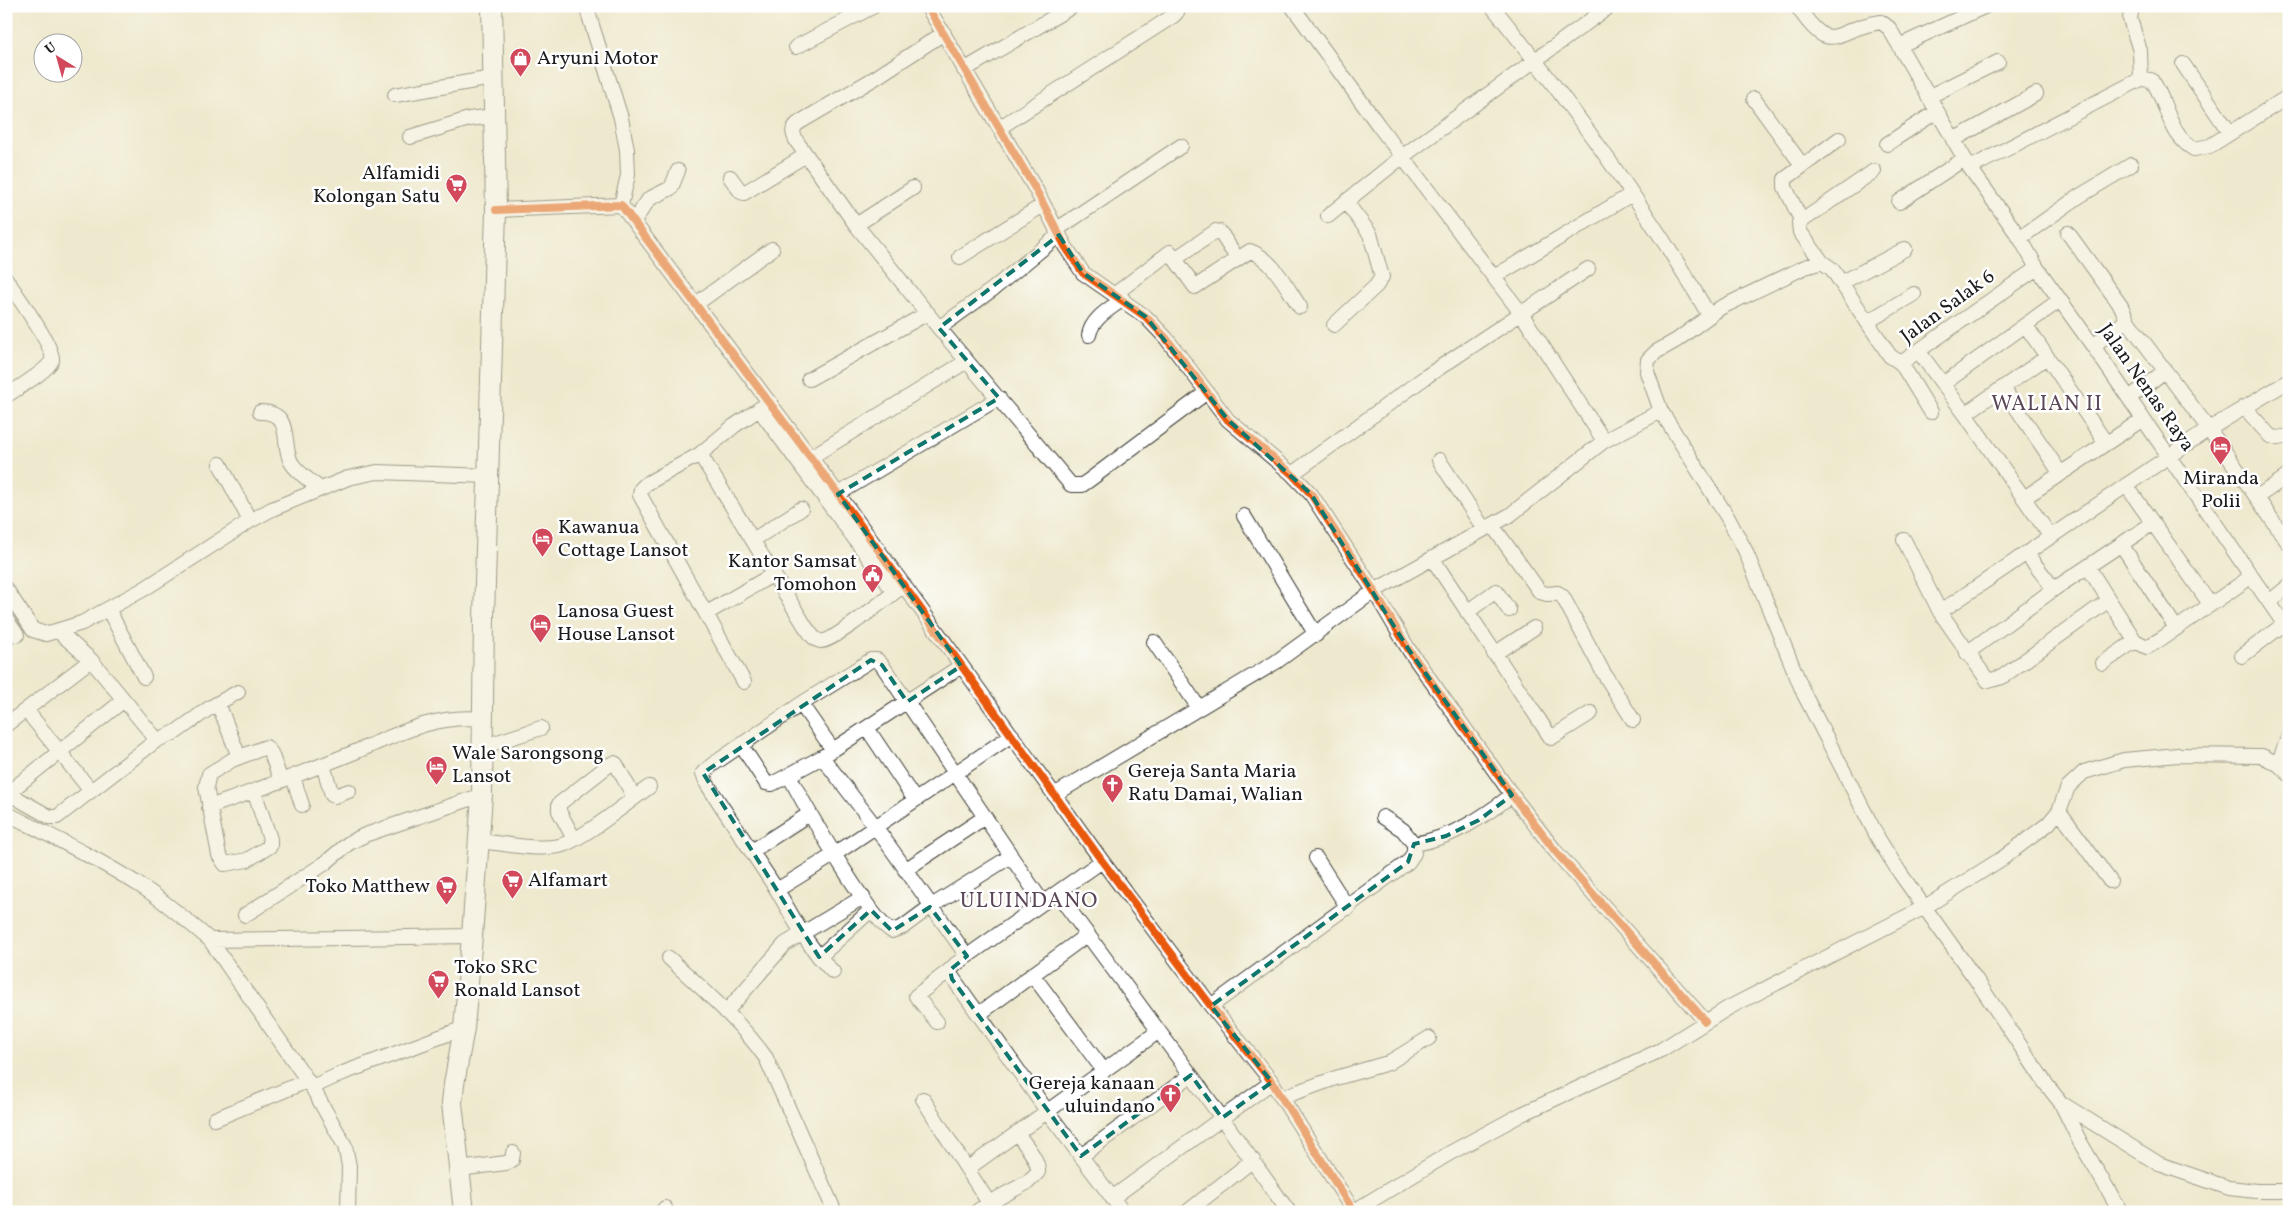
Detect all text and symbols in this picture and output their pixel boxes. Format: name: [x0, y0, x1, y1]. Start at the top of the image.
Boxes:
north arrow: [32, 32, 82, 82]
text: U: [42, 38, 61, 59]
place label: Aryuni Motor: [537, 45, 658, 73]
shop icon: Aryuni Motor: [509, 47, 533, 78]
place label: Alfamidi Kolongan Satu: [313, 160, 440, 211]
supermarket icon: Alfamidi Kolongan Satu: [444, 173, 468, 204]
street label: Jalan Salak 6: [1895, 263, 2001, 351]
street label: Jalan Nenas Raya: [2091, 318, 2201, 458]
district label: WALIAN II: [1991, 390, 2103, 419]
hotel icon: Miranda Polii: [2209, 435, 2233, 466]
place label: Miranda Polii: [2183, 465, 2259, 516]
place label: Kawanua Cottage Lansot: [558, 514, 689, 565]
hotel icon: Kawanua Cottage Lansot: [530, 527, 554, 558]
place label: Kantor Samsat Tomohon: [728, 548, 857, 599]
public building icon: Kantor Samsat Tomohon: [861, 562, 885, 593]
place label: Lanosa Guest House Lansot: [557, 598, 675, 649]
hotel icon: Lanosa Guest House Lansot: [529, 612, 553, 643]
place label: Wale Sarongsong Lansot: [452, 740, 604, 791]
hotel icon: Wale Sarongsong Lansot: [424, 754, 448, 785]
place label: Gereja Santa Maria Ratu Damai, Walian: [1128, 758, 1303, 809]
church icon: Gereja Santa Maria Ratu Damai, Walian: [1100, 772, 1124, 803]
place label: Alfamart: [528, 867, 608, 895]
supermarket icon: Alfamart: [500, 869, 524, 900]
place label: Toko Matthew: [305, 873, 431, 901]
supermarket icon: Toko Matthew: [434, 875, 458, 906]
district label: ULUINDANO: [960, 886, 1098, 917]
place label: Toko SRC Ronald Lansot: [454, 954, 580, 1005]
supermarket icon: Toko SRC Ronald Lansot: [426, 968, 450, 999]
place label: Gereja kanaan uluindano: [1029, 1070, 1155, 1121]
church icon: Gereja kanaan uluindano: [1159, 1083, 1183, 1114]

